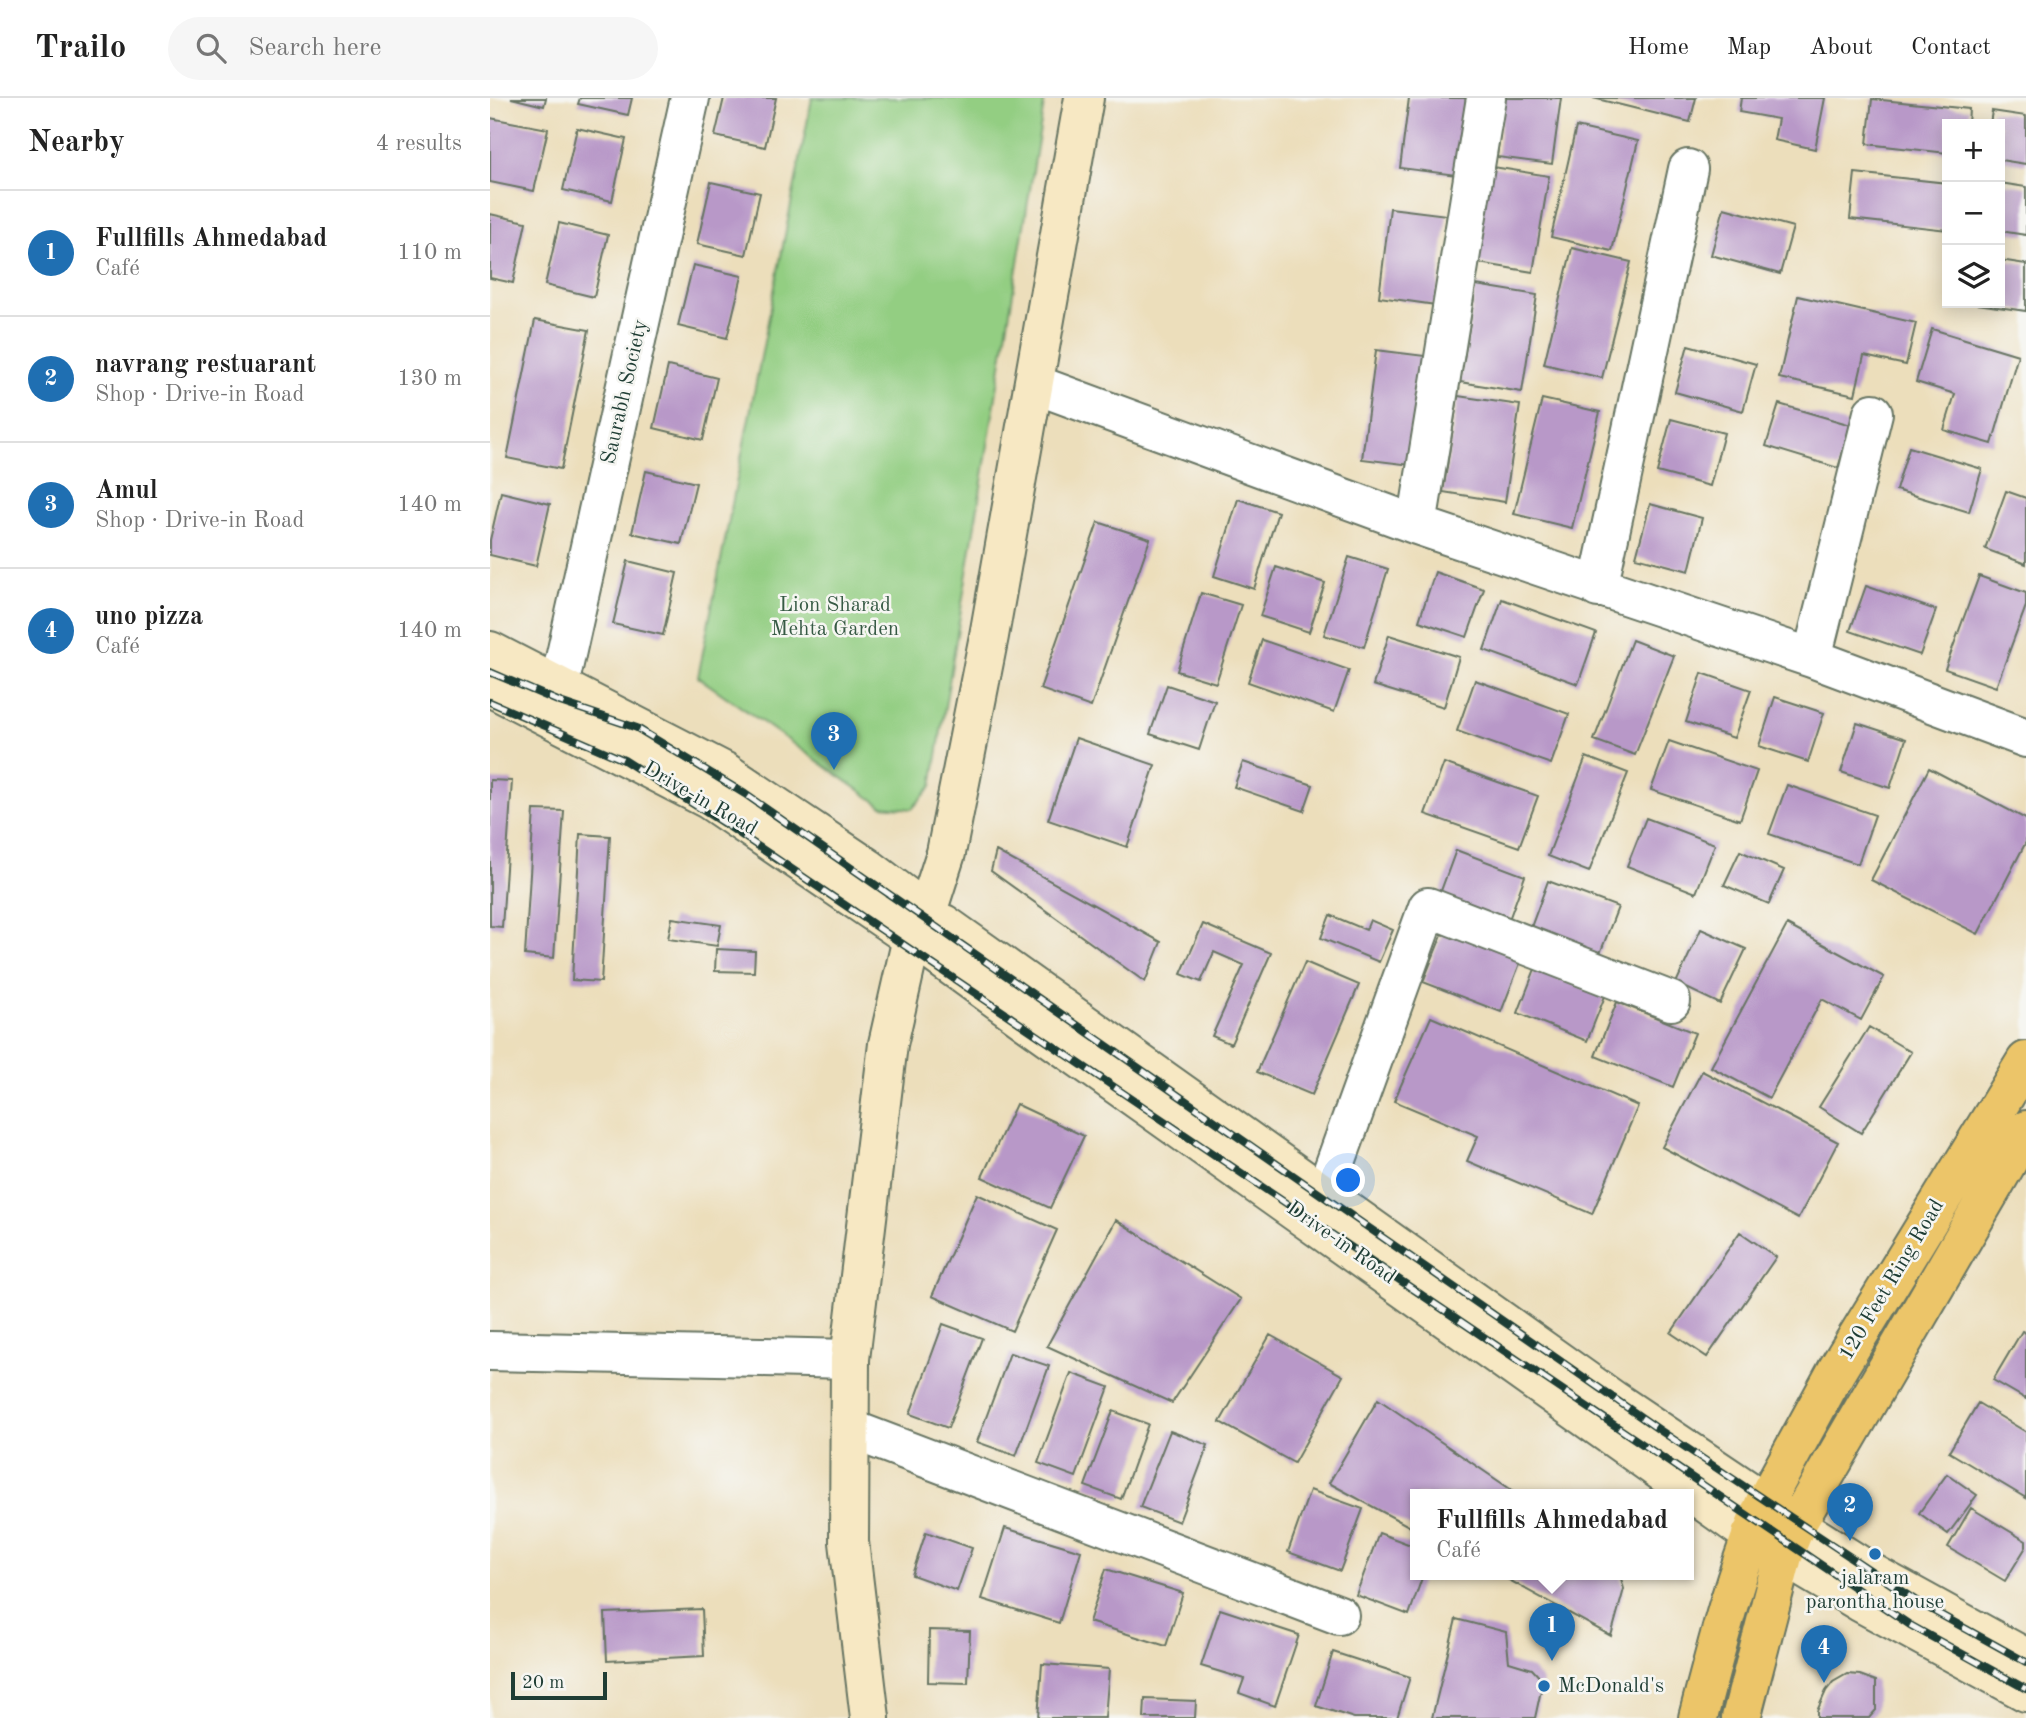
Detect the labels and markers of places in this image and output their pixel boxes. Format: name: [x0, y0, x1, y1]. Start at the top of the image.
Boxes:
pin: 3: [811, 712, 857, 770]
pin: 2: [1827, 1483, 1873, 1541]
marker: jalaram parontha house: [1867, 1546, 1883, 1562]
place label: jalaram parontha house: [1806, 1568, 1944, 1613]
pin: 1: [1529, 1603, 1575, 1661]
pin: 4: [1801, 1625, 1847, 1683]
place label: McDonald's: [1558, 1676, 1664, 1697]
marker: McDonald's: [1536, 1678, 1552, 1694]

